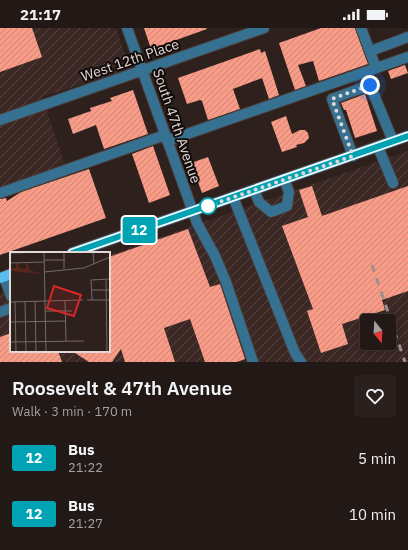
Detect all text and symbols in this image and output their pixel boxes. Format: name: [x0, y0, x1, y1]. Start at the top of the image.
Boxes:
text: 21:17: [20, 5, 61, 24]
street label: West 12th Place: [79, 35, 182, 85]
street label: South 47th Avenue: [149, 66, 205, 186]
your location: [360, 75, 380, 95]
unlabelled marker: [199, 197, 217, 215]
line badge: 12: [121, 217, 157, 243]
text: 12: [131, 221, 147, 239]
inset map: [10, 252, 110, 352]
north arrow: [360, 314, 396, 350]
map controls: [360, 314, 396, 350]
button: heart: [354, 375, 396, 417]
text: Roosevelt & 47th Avenue: [12, 376, 232, 400]
text: Walk · 3 min · 170 m: [12, 403, 132, 420]
text: Bus: [68, 440, 95, 459]
text: 12: [26, 449, 42, 467]
text: 5 min: [358, 449, 396, 468]
text: 21:22: [68, 459, 103, 476]
text: Bus: [68, 496, 95, 515]
text: 12: [26, 505, 42, 523]
text: 10 min: [349, 505, 396, 524]
text: 21:27: [68, 515, 103, 532]

